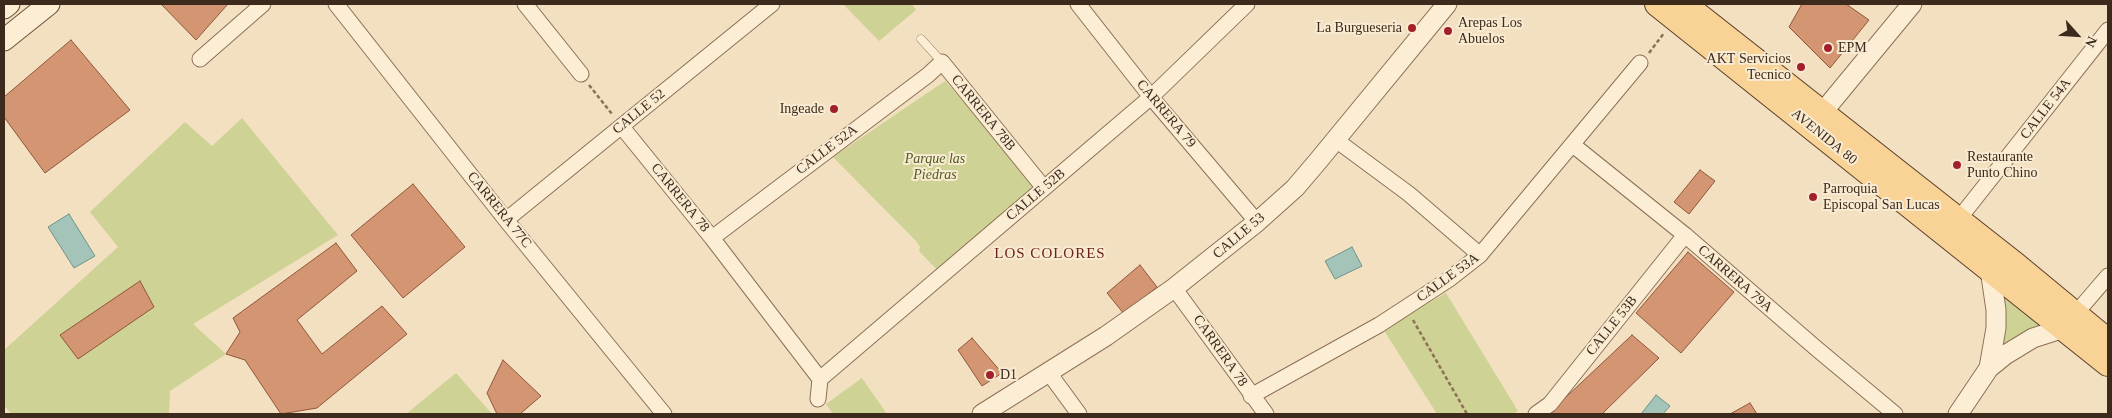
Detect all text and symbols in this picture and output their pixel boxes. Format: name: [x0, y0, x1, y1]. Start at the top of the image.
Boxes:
north arrow: [2052, 10, 2102, 60]
place label: Arepas Los Abuelos: [1458, 15, 1522, 48]
place label: La Burgueseria: [1316, 20, 1402, 36]
marker: La Burgueseria: [1406, 22, 1418, 34]
marker: Arepas Los Abuelos: [1442, 25, 1454, 37]
text: N: [2082, 34, 2100, 50]
place label: EPM: [1838, 40, 1867, 56]
marker: EPM: [1822, 42, 1834, 54]
place label: AKT Servicios Tecnico: [1707, 51, 1791, 84]
marker: AKT Servicios Tecnico: [1795, 61, 1807, 73]
street label: CARRERA 78B: [947, 72, 1019, 154]
street label: CALLE 54A: [2017, 75, 2075, 143]
street label: CARRERA 79: [1133, 77, 1199, 151]
street label: CALLE 52: [609, 86, 669, 138]
place label: Ingeade: [780, 101, 824, 117]
marker: Ingeade: [828, 103, 840, 115]
street label: AVENIDA 80: [1788, 105, 1860, 169]
street label: CALLE 52A: [793, 121, 861, 179]
place label: Restaurante Punto Chino: [1967, 149, 2037, 182]
park label: Parque las Piedras: [905, 151, 965, 184]
marker: Restaurante Punto Chino: [1951, 159, 1963, 171]
street label: CARRERA 78: [647, 160, 713, 236]
street label: CALLE 52B: [1003, 165, 1069, 225]
street label: CARRERA 77C: [463, 169, 535, 251]
place label: Parroquia Episcopal San Lucas: [1823, 181, 1940, 213]
marker: Parroquia Episcopal San Lucas: [1807, 191, 1819, 203]
street label: CALLE 53: [1210, 209, 1268, 263]
street label: CARRERA 79A: [1694, 242, 1776, 316]
district label: LOS COLORES: [993, 245, 1107, 263]
street label: CALLE 53A: [1414, 250, 1482, 306]
street label: CALLE 53B: [1583, 293, 1641, 359]
street label: CARRERA 78: [1189, 312, 1251, 390]
place label: D1: [1000, 367, 1017, 383]
marker: D1: [984, 369, 996, 381]

